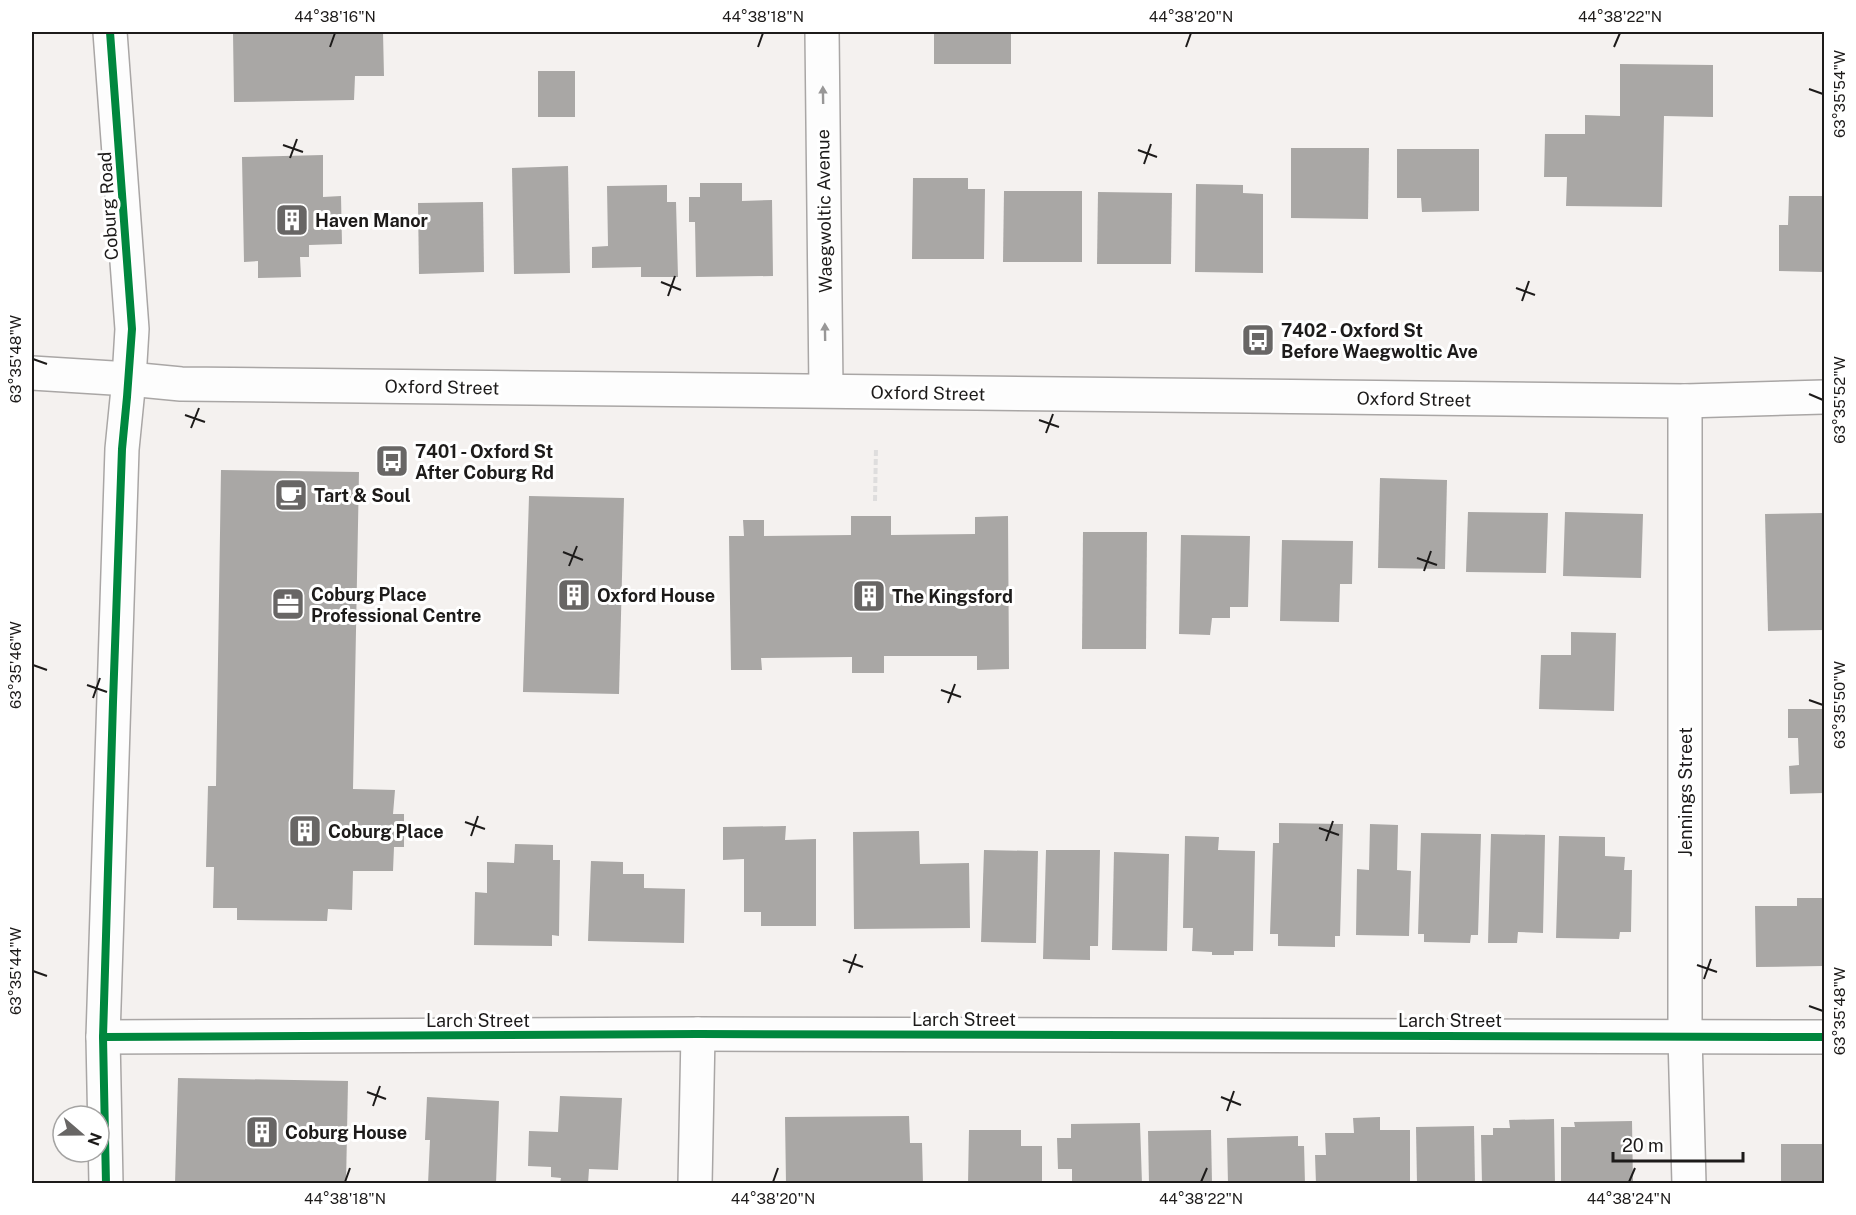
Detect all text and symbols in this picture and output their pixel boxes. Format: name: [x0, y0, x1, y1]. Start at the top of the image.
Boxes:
text: 44°38'16"N: [294, 8, 376, 25]
text: 44°38'18"N: [722, 8, 804, 25]
text: 44°38'20"N: [1149, 8, 1233, 25]
text: 44°38'22"N: [1578, 8, 1662, 25]
text: 63°35'54"W: [1831, 50, 1848, 138]
one-way arrow: [818, 86, 828, 105]
street label: Waegwoltic Avenue: [812, 129, 836, 293]
street label: Coburg Road: [94, 151, 122, 261]
building icon: Haven Manor: [274, 202, 310, 238]
place label: Haven Manor: [315, 210, 429, 231]
text: 63°35'48"W: [7, 315, 24, 403]
place label: 7402 - Oxford St Before Waegwoltic Ave: [1281, 320, 1478, 362]
bus stop icon: 7402 - Oxford St Before Waegwoltic Ave: [1240, 322, 1276, 358]
one-way arrow: [821, 323, 830, 342]
text: 63°35'52"W: [1831, 356, 1848, 444]
street label: Oxford Street: [384, 375, 500, 399]
street label: Oxford Street: [870, 381, 986, 405]
street label: Oxford Street: [1356, 387, 1472, 411]
place label: 7401 - Oxford St After Coburg Rd: [415, 441, 554, 483]
bus stop icon: 7401 - Oxford St After Coburg Rd: [374, 443, 410, 479]
cafe icon: Tart & Soul: [273, 477, 309, 513]
place label: Tart & Soul: [314, 485, 411, 506]
building icon: Oxford House: [556, 577, 592, 613]
building icon: The Kingsford: [851, 578, 887, 614]
place label: Coburg Place Professional Centre: [311, 584, 481, 626]
place label: Oxford House: [597, 585, 715, 606]
office icon: Coburg Place Professional Centre: [270, 586, 306, 622]
place label: The Kingsford: [892, 586, 1013, 607]
text: 63°35'46"W: [7, 621, 24, 709]
text: 63°35'50"W: [1831, 661, 1848, 749]
street label: Jennings Street: [1675, 727, 1696, 857]
building icon: Coburg Place: [287, 813, 323, 849]
place label: Coburg Place: [328, 821, 444, 842]
text: 63°35'44"W: [7, 927, 24, 1015]
text: 63°35'48"W: [1831, 967, 1848, 1055]
street label: Larch Street: [912, 1009, 1016, 1030]
street label: Larch Street: [426, 1010, 530, 1031]
street label: Larch Street: [1398, 1010, 1502, 1031]
north arrow: [51, 1104, 111, 1164]
building icon: Coburg House: [244, 1114, 280, 1150]
place label: Coburg House: [285, 1122, 407, 1143]
scale bar: [1613, 1125, 1744, 1163]
text: N: [84, 1130, 106, 1148]
text: 20 m: [1622, 1135, 1664, 1156]
text: 44°38'18"N: [304, 1190, 386, 1207]
text: 44°38'20"N: [731, 1190, 815, 1207]
text: 44°38'22"N: [1159, 1190, 1243, 1207]
text: 44°38'24"N: [1587, 1190, 1671, 1207]

